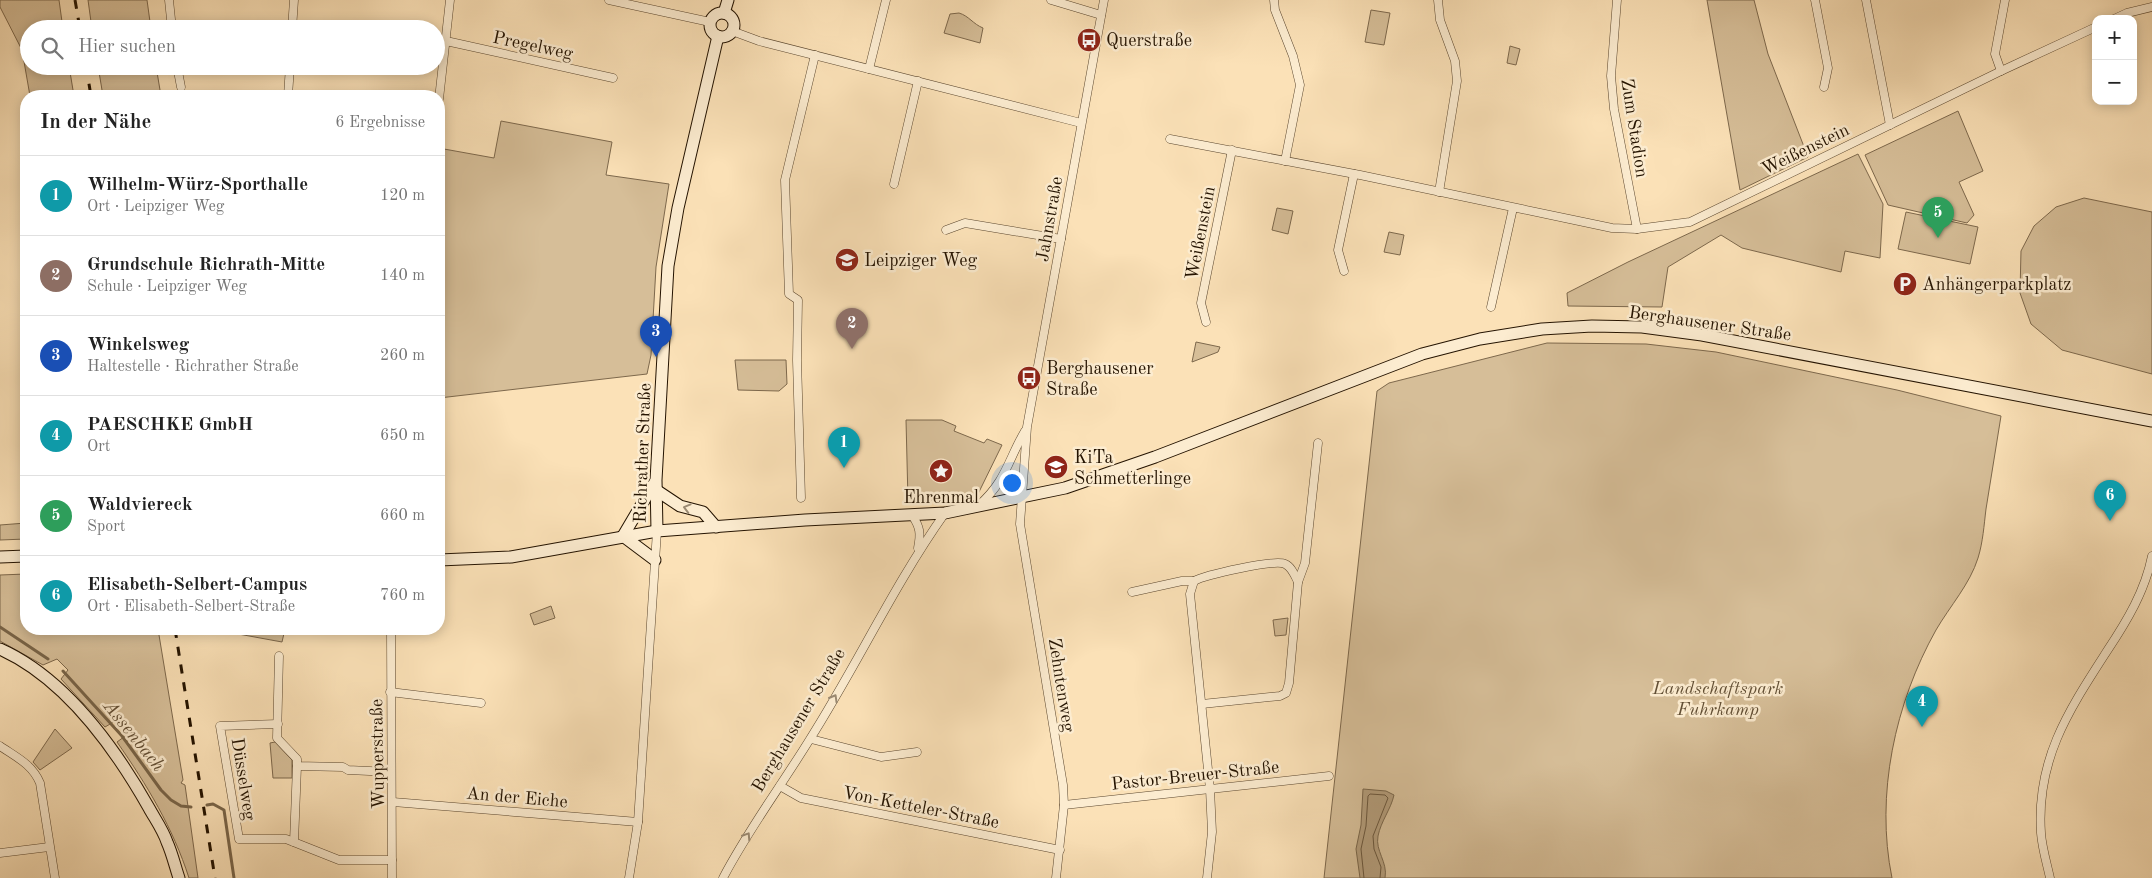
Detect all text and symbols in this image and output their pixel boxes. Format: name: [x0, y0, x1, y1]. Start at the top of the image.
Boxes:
map controls: [2092, 15, 2137, 105]
button: +: [2092, 15, 2137, 60]
search box: [20, 20, 445, 75]
bus stop icon: Querstraße: [1076, 27, 1102, 53]
street label: Pregelweg: [491, 29, 575, 63]
place label: Querstraße: [1106, 32, 1192, 50]
icon: search: [38, 34, 66, 62]
text: Hier suchen: [78, 38, 176, 57]
button: −: [2092, 60, 2137, 105]
street label: Zum Stadion: [1617, 77, 1651, 179]
text: In der Nähe: [40, 112, 151, 133]
text: 6 Ergebnisse: [335, 115, 425, 131]
street label: Weißenstein: [1759, 121, 1852, 179]
street label: Jahnstraße: [1034, 175, 1066, 263]
text: Wilhelm-Würz-Sporthalle: [87, 176, 308, 195]
street label: Weißenstein: [1183, 185, 1219, 282]
text: 1: [51, 188, 61, 204]
text: 120 m: [380, 188, 425, 204]
pin: 5: [1922, 197, 1954, 238]
text: Ort · Leipziger Weg: [87, 199, 224, 215]
school or university icon: Leipziger Weg: [834, 247, 860, 273]
place label: Leipziger Weg: [864, 252, 977, 270]
text: Grundschule Richrath-Mitte: [87, 256, 325, 275]
text: 2: [51, 268, 61, 284]
text: 140 m: [380, 268, 425, 284]
parking icon: Anhängerparkplatz: [1892, 271, 1918, 297]
place label: Anhängerparkplatz: [1922, 276, 2072, 294]
text: Schule · Leipziger Weg: [87, 279, 247, 295]
street label: Berghausener Straße: [1627, 304, 1792, 344]
pin: 2: [836, 308, 868, 349]
pin: 3: [640, 316, 672, 357]
text: Winkelsweg: [87, 336, 189, 355]
text: 3: [51, 348, 61, 364]
text: 260 m: [380, 348, 425, 364]
text: Haltestelle · Richrather Straße: [87, 359, 299, 375]
place label: Berghausener Straße: [1046, 360, 1154, 399]
bus stop icon: Berghausener Straße: [1016, 365, 1042, 391]
street label: Richrather Straße: [632, 383, 654, 523]
text: PAESCHKE GmbH: [87, 416, 253, 435]
pin: 1: [828, 427, 860, 468]
text: 4: [51, 428, 61, 444]
text: 650 m: [380, 428, 425, 444]
text: Ort: [87, 439, 110, 455]
place label: KiTa Schmetterlinge: [1074, 449, 1191, 488]
school or university icon: KiTa Schmetterlinge: [1043, 454, 1069, 480]
place icon: Ehrenmal: [928, 458, 954, 484]
your location: [999, 470, 1025, 496]
pin: 6: [2094, 480, 2126, 521]
place label: Ehrenmal: [903, 489, 979, 507]
text: Waldviereck: [87, 496, 193, 515]
one-way arrow: [683, 503, 691, 514]
text: 5: [51, 508, 61, 524]
text: 660 m: [380, 508, 425, 524]
text: Sport: [87, 519, 125, 535]
text: Elisabeth-Selbert-Campus: [87, 576, 307, 595]
text: 6: [51, 588, 61, 604]
text: 760 m: [380, 588, 425, 604]
text: Ort · Elisabeth-Selbert-Straße: [87, 599, 295, 615]
street label: Zehntenweg: [1045, 637, 1077, 734]
street label: Berghausener Straße: [749, 646, 849, 795]
park label: Landschaftspark Fuhrkamp: [1652, 680, 1784, 719]
pin: 4: [1906, 686, 1938, 727]
one-way arrow: [827, 695, 837, 704]
water label: Assenbach: [98, 697, 168, 776]
street label: Wupperstraße: [368, 699, 388, 809]
street label: Düsselweg: [228, 736, 258, 822]
street label: Pastor-Breuer-Straße: [1110, 758, 1280, 794]
street label: Von-Ketteler-Straße: [841, 784, 1001, 832]
street label: An der Eiche: [465, 785, 568, 811]
one-way arrow: [741, 832, 751, 841]

